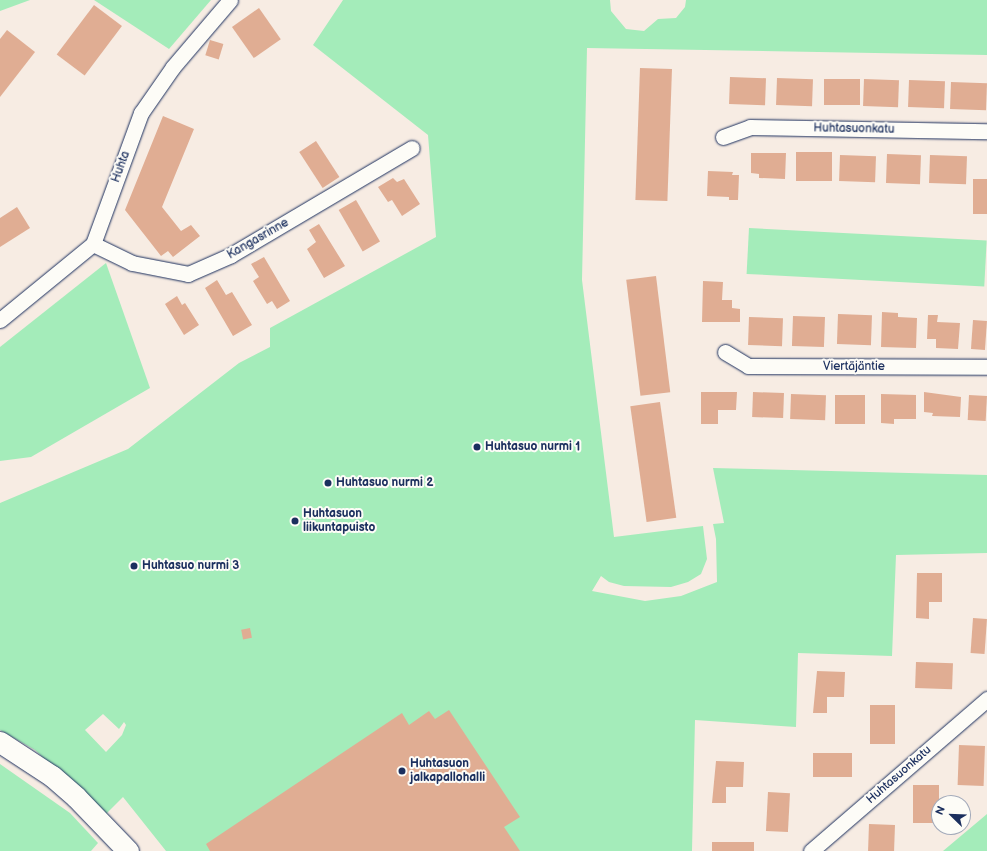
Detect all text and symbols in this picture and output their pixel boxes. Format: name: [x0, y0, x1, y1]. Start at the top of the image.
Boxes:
street label: Huhtasuonkatu: [813, 121, 895, 137]
street label: Huhta: [109, 149, 133, 185]
street label: Kangasrinne: [225, 216, 291, 262]
street label: Viertäjäntie: [823, 360, 885, 374]
place label: Huhtasuo nurmi 1: [485, 440, 580, 454]
marker: Huhtasuo nurmi 1: [472, 442, 482, 452]
place label: Huhtasuo nurmi 2: [336, 476, 433, 490]
marker: Huhtasuo nurmi 2: [323, 478, 333, 488]
place label: Huhtasuon liikuntapuisto: [303, 507, 375, 535]
marker: Huhtasuon liikuntapuisto: [290, 516, 300, 526]
place label: Huhtasuo nurmi 3: [142, 559, 239, 573]
marker: Huhtasuo nurmi 3: [129, 561, 139, 571]
street label: Huhtasuonkatu: [864, 743, 934, 807]
place label: Huhtasuon jalkapallohalli: [410, 757, 485, 785]
marker: Huhtasuon jalkapallohalli: [397, 766, 407, 776]
north arrow: [931, 795, 971, 835]
text: N: [933, 804, 948, 817]

